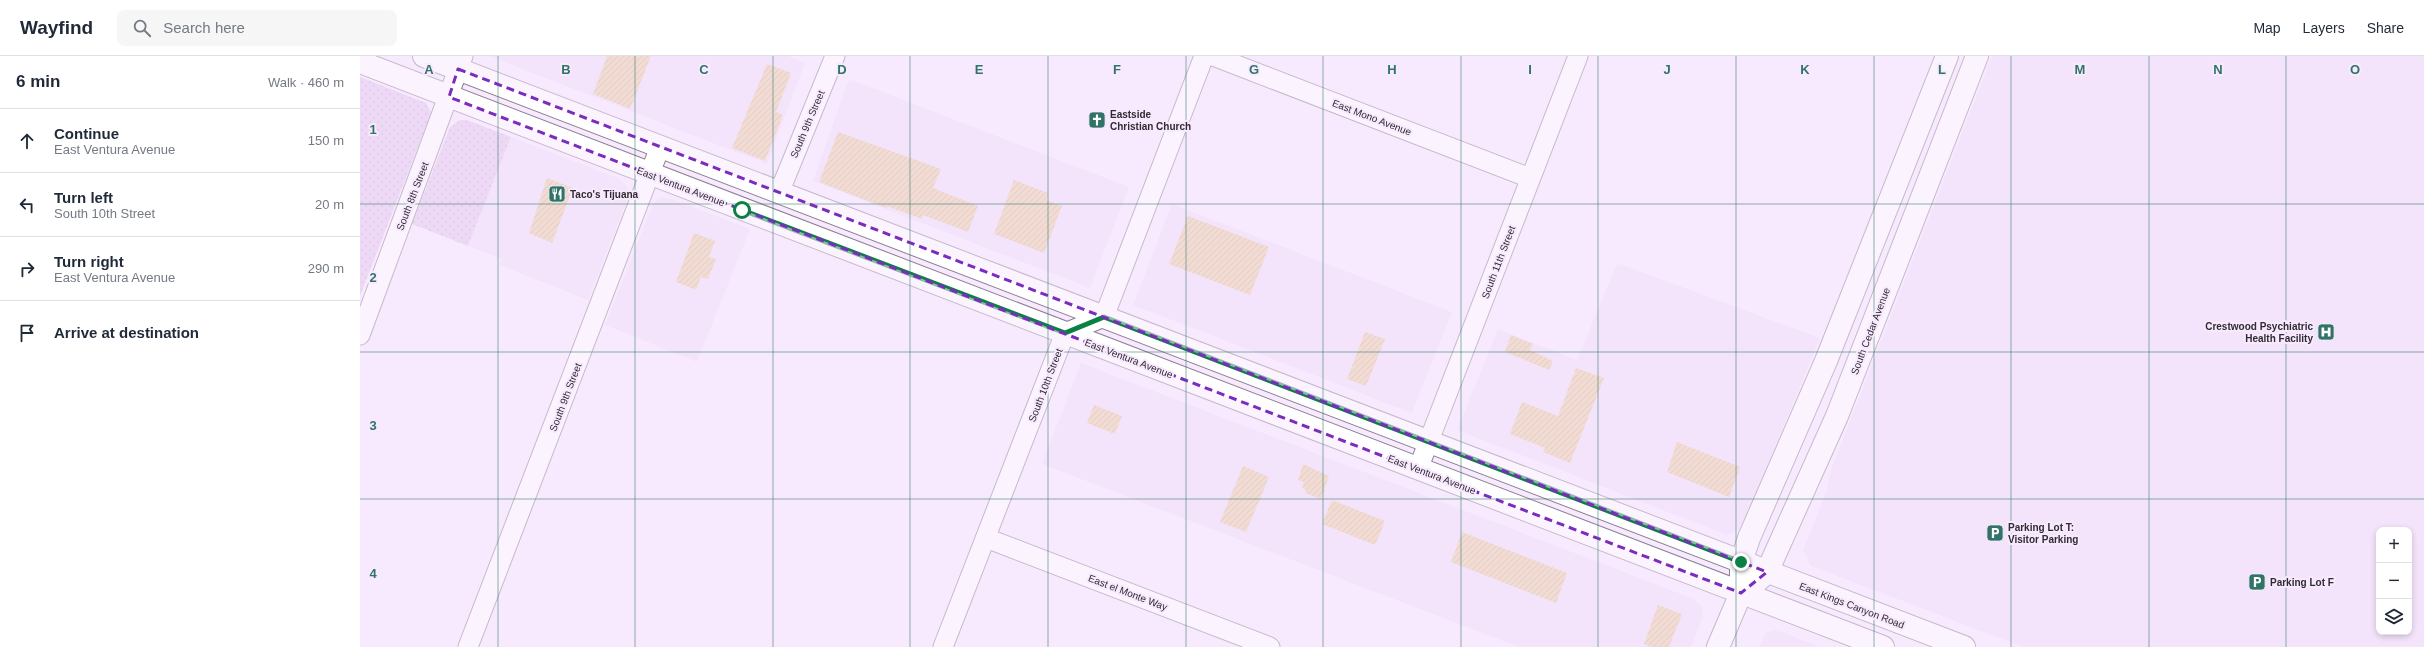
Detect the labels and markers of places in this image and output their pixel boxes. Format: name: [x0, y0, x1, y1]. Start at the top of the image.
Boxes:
place label: Eastside Christian Church: [1110, 109, 1191, 132]
church icon: Eastside Christian Church: [1087, 110, 1107, 130]
restaurant icon: Taco's Tijuana: [547, 184, 567, 204]
place label: Taco's Tijuana: [570, 189, 639, 200]
place label: Crestwood Psychiatric Health Facility: [2205, 321, 2313, 344]
hospital icon: Crestwood Psychiatric Health Facility: [2316, 322, 2336, 342]
place label: Parking Lot T: Visitor Parking: [2008, 522, 2078, 545]
parking icon: Parking Lot T: Visitor Parking: [1985, 523, 2005, 543]
parking icon: Parking Lot F: [2247, 572, 2267, 592]
place label: Parking Lot F: [2270, 577, 2334, 588]

